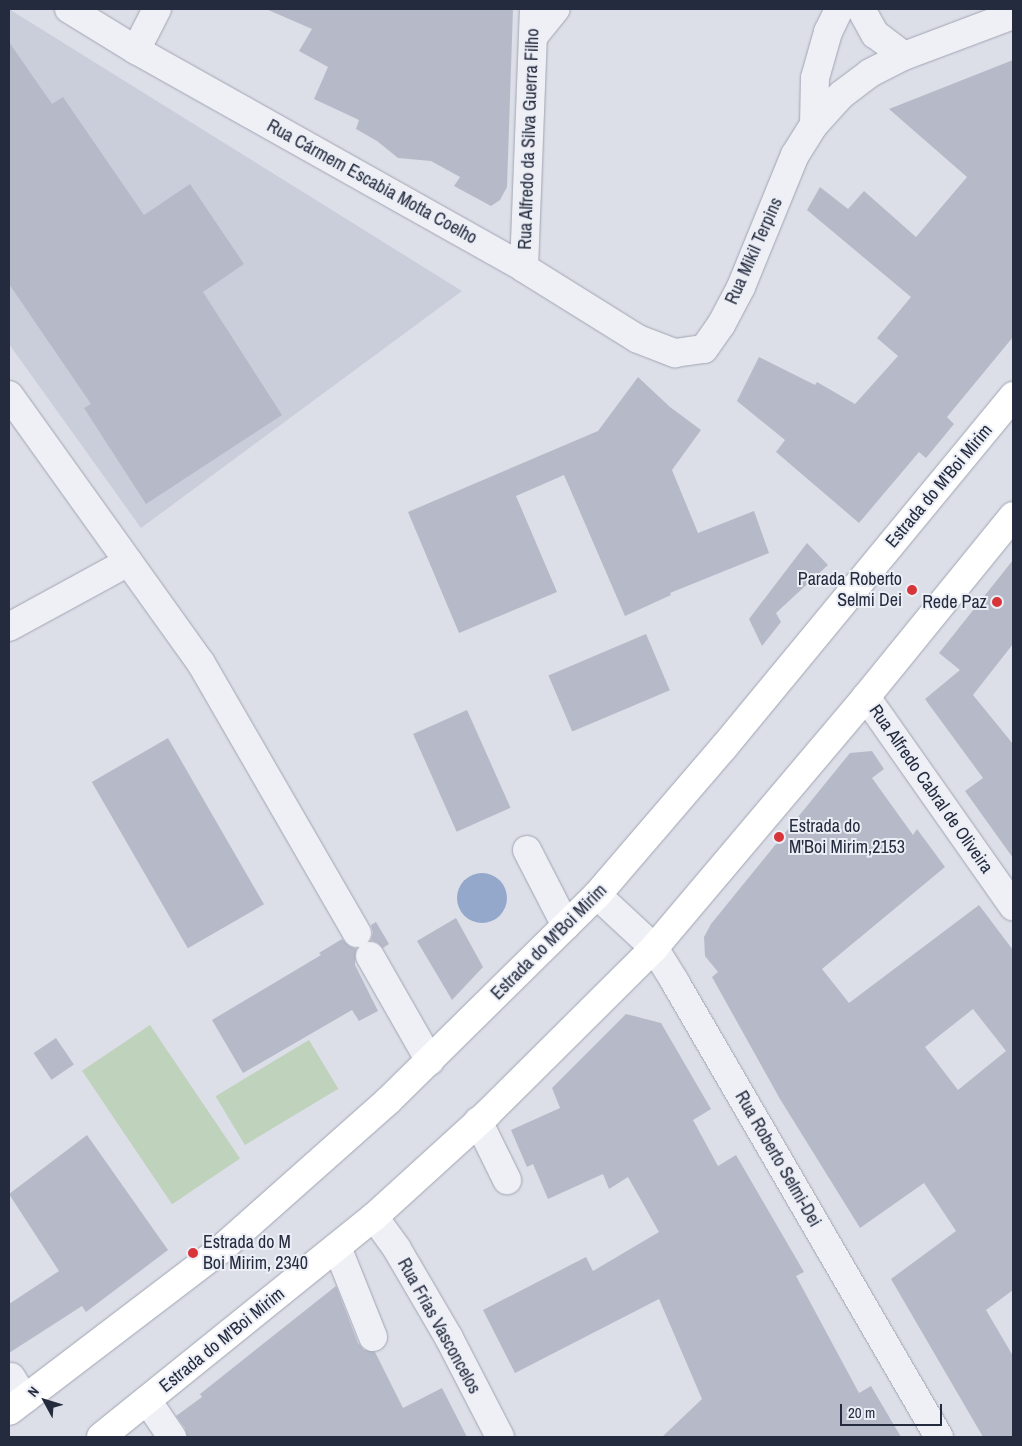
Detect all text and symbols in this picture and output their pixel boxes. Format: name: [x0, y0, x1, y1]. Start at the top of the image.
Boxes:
street label: Rua Alfredo da Silva Guerra Filho: [514, 28, 544, 250]
street label: Rua Cármem Escabia Motta Coelho: [263, 115, 481, 249]
street label: Rua Mikil Terpins: [721, 194, 787, 308]
street label: Estrada do M'Boi Mirim: [881, 420, 997, 552]
place label: Parada Roberto Selmi Dei: [798, 569, 902, 612]
marker: Parada Roberto Selmi Dei: [906, 584, 918, 596]
place label: Rede Paz: [922, 591, 987, 613]
marker: Rede Paz: [991, 596, 1003, 608]
street label: Rua Alfredo Cabral de Oliveira: [864, 700, 998, 878]
place label: Estrada do M'Boi Mirim,2153: [789, 816, 905, 859]
marker: Estrada do M'Boi Mirim,2153: [773, 831, 785, 843]
street label: Estrada do M'Boi Mirim: [487, 880, 611, 1004]
street label: Rua Roberto Selmi-Dei: [730, 1087, 826, 1231]
place label: Estrada do M Boi Mirim, 2340: [203, 1232, 308, 1274]
marker: Estrada do M Boi Mirim, 2340: [187, 1247, 199, 1259]
street label: Rua Frias Vasconcelos: [393, 1255, 485, 1397]
street label: Estrada do M'Boi Mirim: [155, 1283, 289, 1397]
north arrow: [20, 1376, 70, 1426]
text: N: [24, 1383, 43, 1400]
scale bar: [842, 1394, 944, 1426]
text: 20 m: [848, 1402, 875, 1423]

